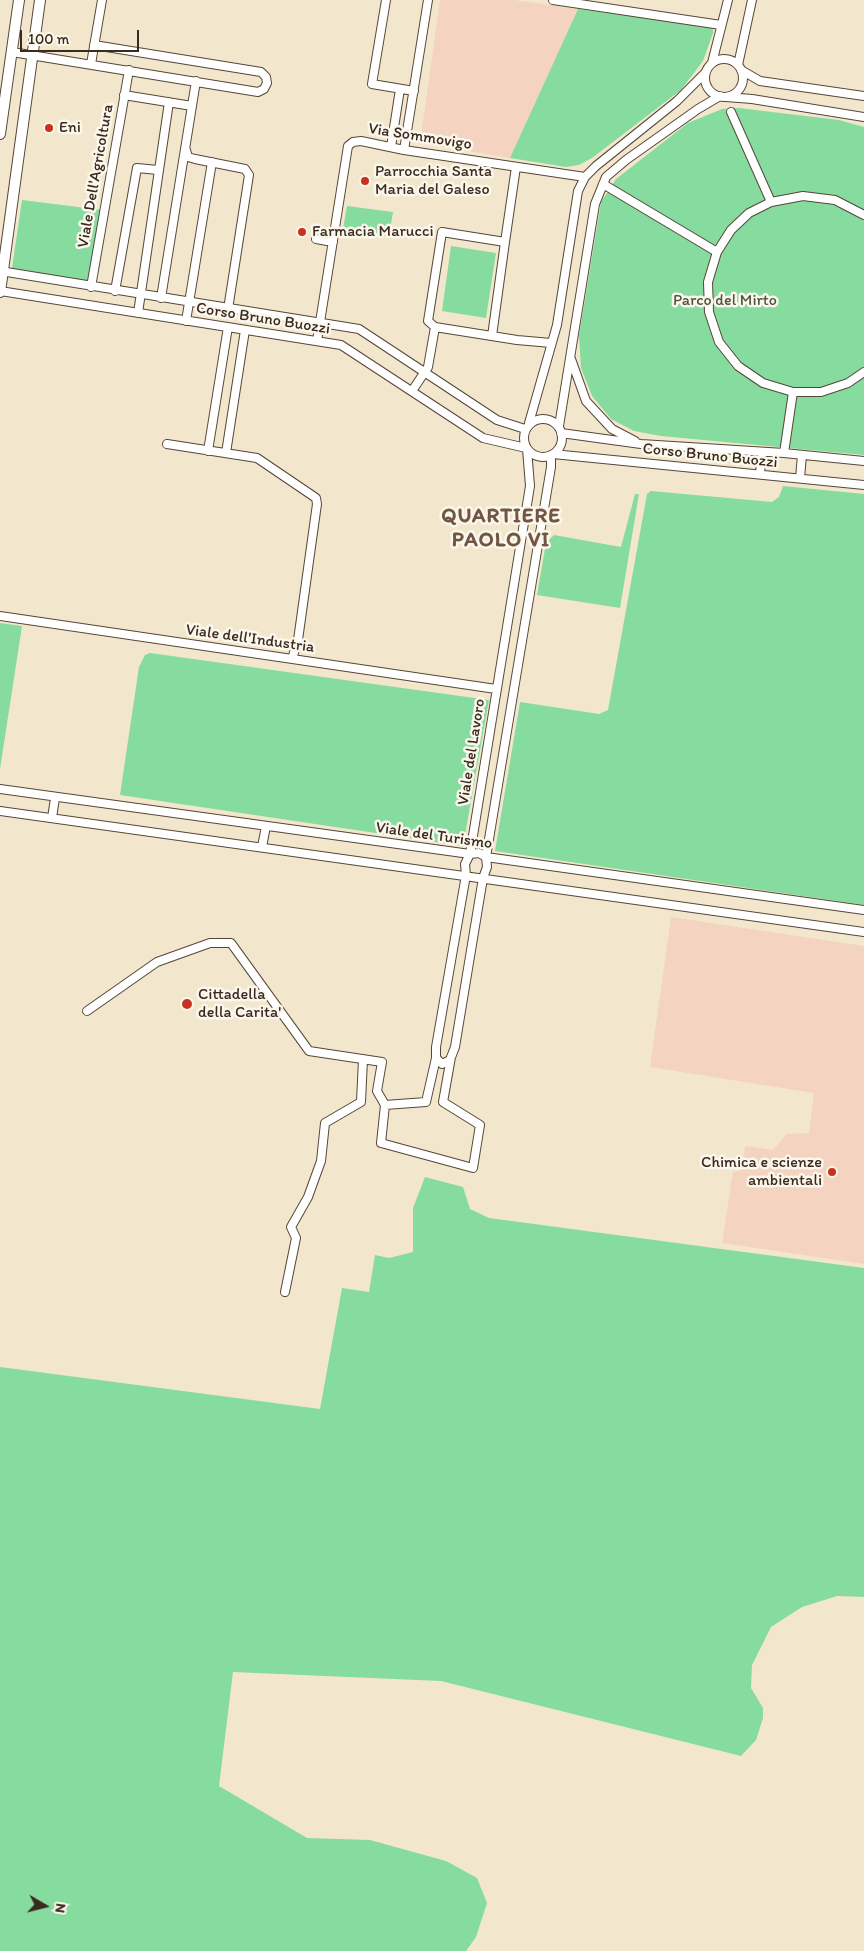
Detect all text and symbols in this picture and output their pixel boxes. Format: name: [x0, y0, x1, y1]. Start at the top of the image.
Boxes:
scale bar: [22, 20, 141, 52]
text: 100 m: [28, 30, 69, 48]
street label: Viale Dell'Agricoltura: [74, 103, 118, 249]
place label: Eni: [59, 118, 81, 138]
street label: Via Sommovigo: [367, 119, 473, 155]
marker: Eni: [43, 122, 55, 134]
place label: Parrocchia Santa Maria del Galeso: [375, 162, 492, 200]
marker: Parrocchia Santa Maria del Galeso: [359, 175, 371, 187]
place label: Farmacia Marucci: [312, 222, 433, 242]
marker: Farmacia Marucci: [296, 226, 308, 238]
park label: Parco del Mirto: [673, 291, 777, 311]
street label: Corso Bruno Buozzi: [195, 299, 331, 339]
street label: Corso Bruno Buozzi: [642, 439, 778, 473]
district label: QUARTIERE PAOLO VI: [440, 504, 562, 554]
street label: Viale dell'Industria: [184, 620, 316, 658]
street label: Viale del Lavoro: [454, 697, 490, 807]
street label: Viale del Turismo: [374, 818, 494, 854]
place label: Cittadella della Carita': [198, 985, 281, 1023]
marker: Cittadella della Carita': [180, 997, 194, 1011]
place label: Chimica e scienze ambientali: [701, 1153, 822, 1191]
marker: Chimica e scienze ambientali: [826, 1166, 838, 1178]
north arrow: [20, 1881, 70, 1931]
text: N: [51, 1902, 69, 1914]

